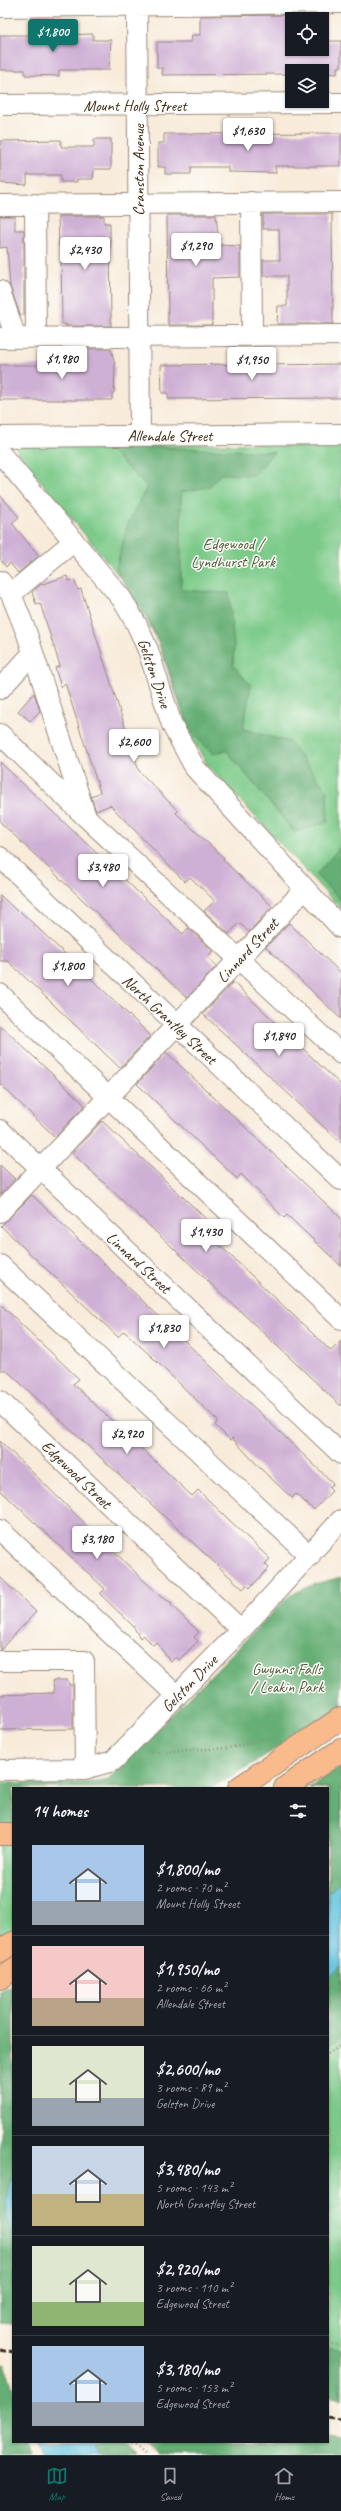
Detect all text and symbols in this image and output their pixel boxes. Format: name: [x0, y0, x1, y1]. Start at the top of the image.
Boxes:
map controls: [285, 12, 329, 108]
button: locate: [285, 12, 329, 56]
pin: $1,800: [20, 19, 86, 53]
text: $1,800: [37, 24, 69, 40]
button: layers: [285, 64, 329, 108]
street label: Mount Holly Street: [83, 96, 188, 116]
pin: $1,630: [215, 118, 281, 152]
street label: Cranston Avenue: [129, 122, 149, 216]
text: $1,630: [232, 123, 264, 139]
pin: $1,290: [163, 233, 229, 267]
pin: $2,430: [52, 237, 118, 271]
text: $1,290: [180, 238, 212, 254]
text: $2,430: [69, 242, 101, 258]
pin: $1,980: [29, 346, 95, 380]
pin: $1,950: [219, 347, 285, 381]
text: $1,980: [46, 351, 78, 367]
text: $1,950: [236, 352, 268, 368]
street label: Allendale Street: [128, 426, 214, 446]
park label: Edgewood / Lyndhurst Park: [191, 534, 276, 572]
street label: Gelston Drive: [133, 636, 176, 712]
pin: $2,600: [101, 729, 167, 763]
text: $2,600: [118, 734, 150, 750]
pin: $3,480: [70, 854, 136, 888]
text: $3,480: [87, 859, 119, 875]
street label: Linnard Street: [213, 913, 284, 987]
pin: $1,800: [35, 953, 101, 987]
text: $1,800: [52, 958, 84, 974]
street label: North Grantley Street: [118, 971, 222, 1070]
pin: $1,840: [246, 1023, 312, 1057]
text: $1,840: [263, 1028, 295, 1044]
pin: $1,430: [173, 1219, 239, 1253]
text: $1,430: [190, 1224, 222, 1240]
street label: Linnard Street: [102, 1228, 176, 1299]
pin: $1,830: [131, 1315, 197, 1349]
text: $1,830: [148, 1320, 180, 1336]
pin: $2,920: [94, 1421, 160, 1455]
text: $2,920: [111, 1426, 143, 1442]
street label: Edgewood Street: [37, 1436, 117, 1514]
pin: $3,180: [64, 1526, 130, 1560]
text: $3,180: [81, 1531, 113, 1547]
street label: Gelston Drive: [158, 1650, 223, 1716]
park label: Gwynns Falls / Leakin Park: [251, 1659, 325, 1697]
icon: filters: [287, 1800, 309, 1822]
text: 14 homes: [32, 1801, 88, 1822]
text: $1,800/mo: [156, 1859, 219, 1880]
icon: home: [64, 1861, 112, 1909]
text: 2 rooms · 70 m²: [156, 1880, 226, 1896]
text: Mount Holly Street: [156, 1896, 240, 1912]
text: $1,950/mo: [156, 1959, 219, 1980]
icon: home: [64, 1962, 112, 2010]
text: 2 rooms · 66 m²: [156, 1980, 226, 1996]
text: Allendale Street: [156, 1996, 225, 2012]
text: $2,600/mo: [156, 2059, 220, 2080]
icon: home: [64, 2062, 112, 2110]
text: 3 rooms · 89 m²: [156, 2080, 226, 2096]
text: Gelston Drive: [156, 2096, 214, 2112]
text: $3,480/mo: [156, 2159, 219, 2180]
icon: home: [64, 2162, 112, 2210]
text: 5 rooms · 143 m²: [156, 2180, 232, 2196]
text: North Grantley Street: [156, 2196, 255, 2212]
text: $2,920/mo: [156, 2259, 219, 2280]
icon: home: [64, 2262, 112, 2310]
text: 3 rooms · 110 m²: [156, 2280, 232, 2296]
text: Edgewood Street: [156, 2296, 229, 2312]
text: $3,180/mo: [156, 2359, 219, 2380]
icon: home: [64, 2362, 112, 2410]
text: 5 rooms · 153 m²: [156, 2380, 232, 2396]
text: Edgewood Street: [156, 2396, 229, 2412]
tab: Map: [46, 2465, 68, 2503]
tab: Saved: [159, 2465, 181, 2503]
tab: Home: [273, 2465, 295, 2503]

